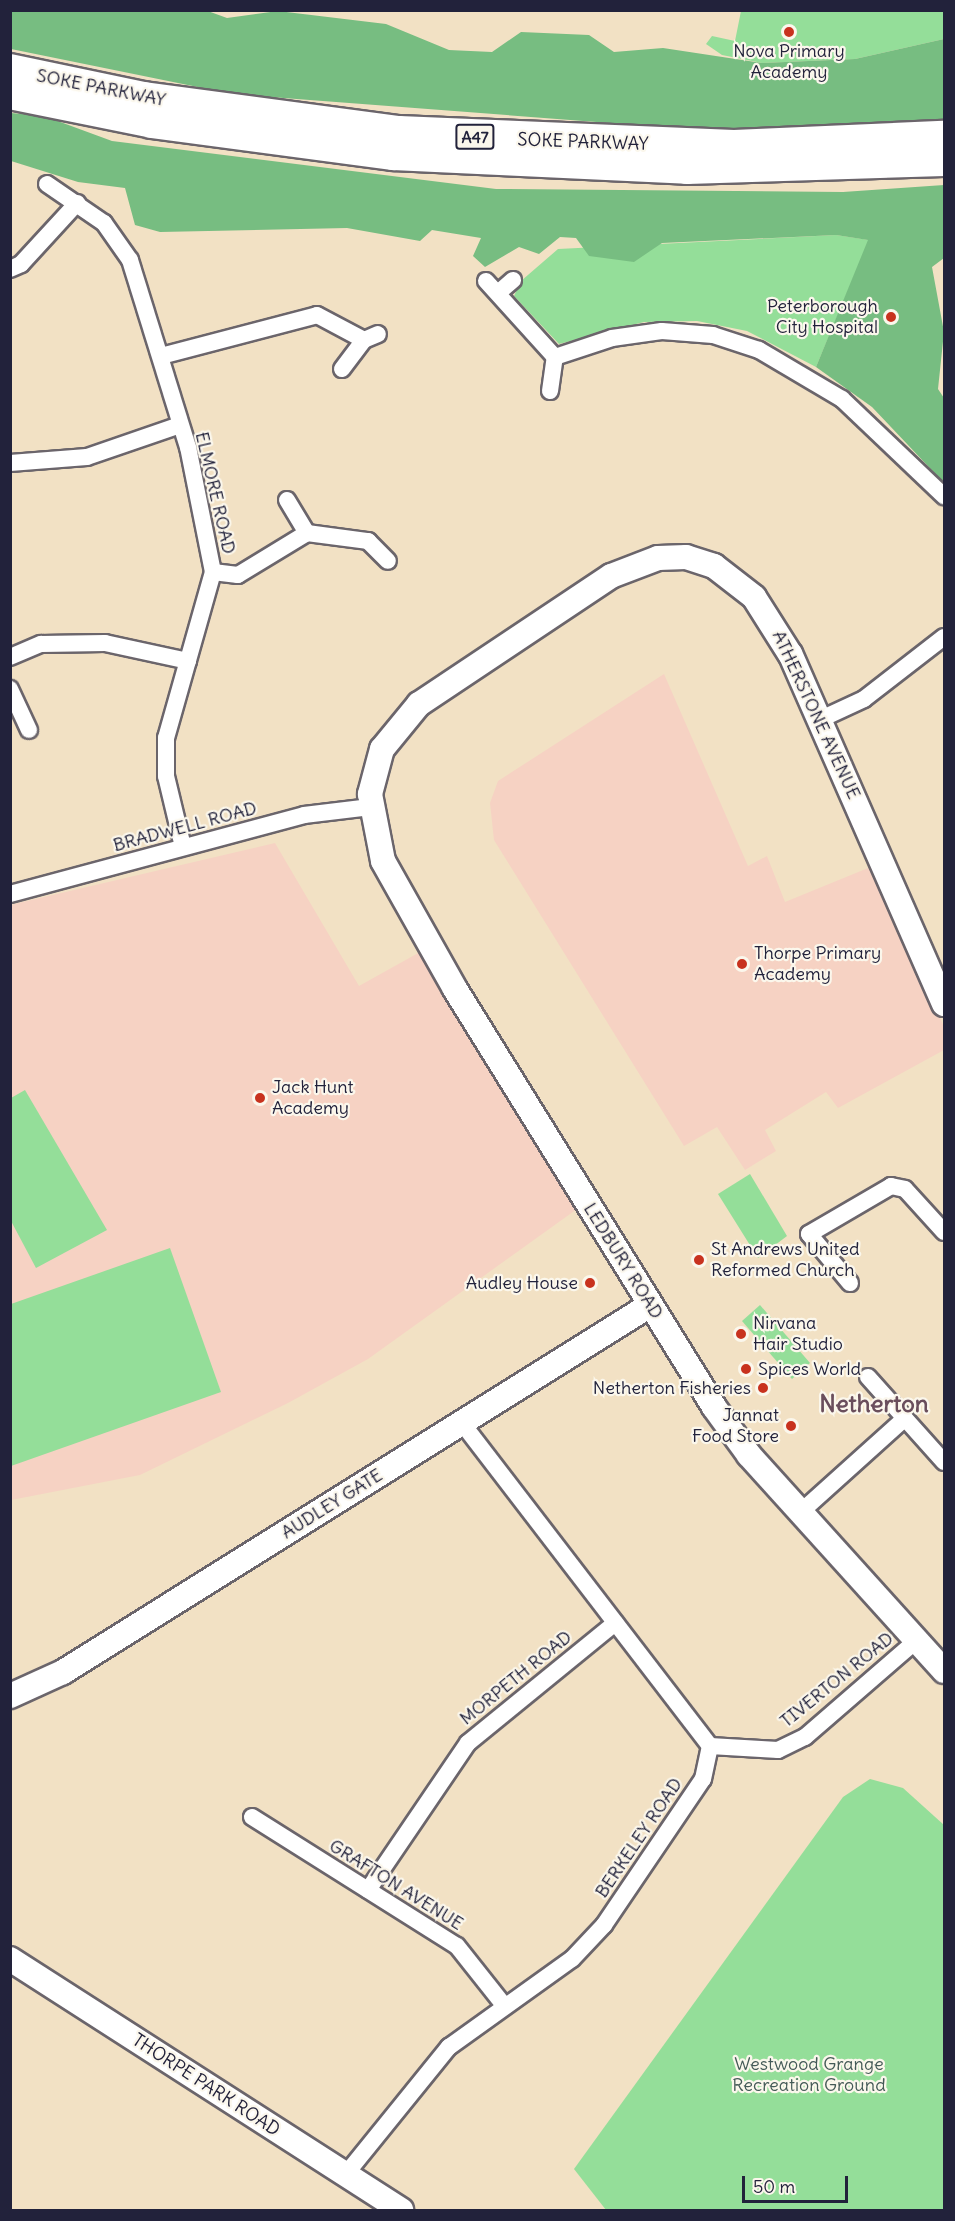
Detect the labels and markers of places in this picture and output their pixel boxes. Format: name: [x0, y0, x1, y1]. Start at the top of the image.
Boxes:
marker: Nova Primary Academy: [782, 25, 796, 39]
place label: Nova Primary Academy: [733, 41, 845, 84]
place label: Peterborough City Hospital: [767, 296, 878, 338]
marker: Peterborough City Hospital: [882, 308, 900, 326]
place label: Thorpe Primary Academy: [754, 943, 881, 986]
marker: Thorpe Primary Academy: [735, 957, 749, 971]
place label: Jack Hunt Academy: [272, 1077, 354, 1120]
marker: Jack Hunt Academy: [253, 1091, 267, 1105]
place label: St Andrews United Reformed Church: [711, 1239, 859, 1282]
marker: St Andrews United Reformed Church: [692, 1253, 706, 1267]
place label: Audley House: [466, 1272, 578, 1294]
marker: Audley House: [583, 1276, 597, 1290]
place label: Nirvana Hair Studio: [753, 1313, 843, 1356]
marker: Nirvana Hair Studio: [734, 1327, 748, 1341]
place label: Spices World: [758, 1358, 861, 1380]
marker: Spices World: [739, 1362, 753, 1376]
place label: Netherton Fisheries: [593, 1377, 751, 1399]
marker: Netherton Fisheries: [756, 1381, 770, 1395]
place label: Jannat Food Store: [692, 1405, 779, 1448]
marker: Jannat Food Store: [784, 1419, 798, 1433]

